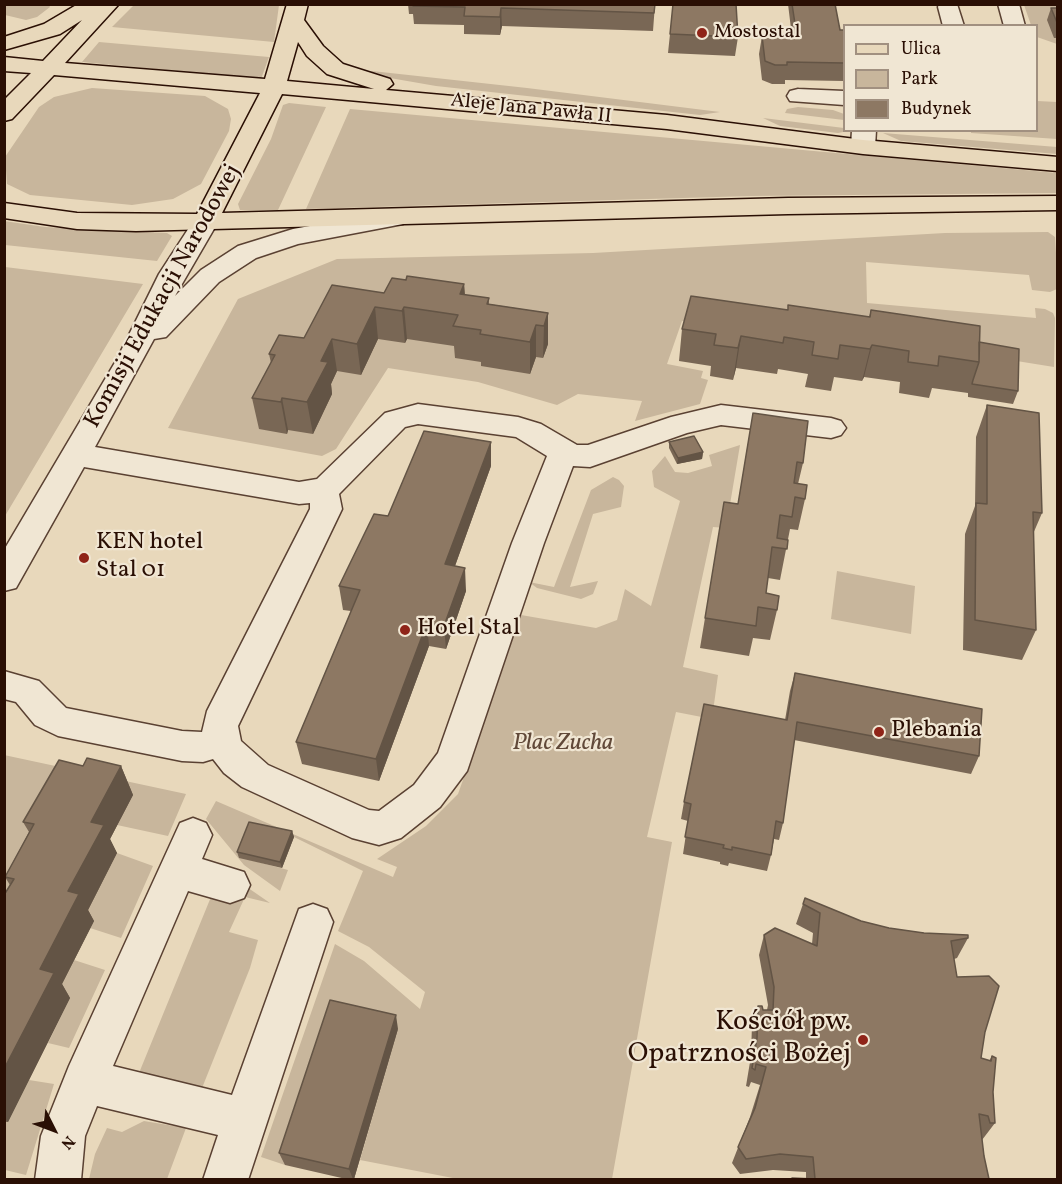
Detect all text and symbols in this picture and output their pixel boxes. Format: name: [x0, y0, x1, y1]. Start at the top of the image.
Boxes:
place label: Mostostal: [714, 21, 800, 45]
legend: [843, 24, 1038, 132]
marker: Mostostal: [695, 26, 709, 40]
text: Ulica: [901, 37, 941, 62]
text: Park: [901, 67, 938, 92]
street label: Aleje Jana Pawła II: [449, 90, 613, 130]
text: Budynek: [901, 97, 971, 122]
street label: Komisji Edukacji Narodowej: [79, 160, 249, 434]
place label: KEN hotel Stal 01: [96, 530, 203, 586]
marker: KEN hotel Stal 01: [77, 551, 91, 565]
place label: Hotel Stal: [417, 616, 520, 644]
marker: Hotel Stal: [398, 623, 412, 637]
place label: Plebania: [891, 718, 982, 746]
marker: Plebania: [872, 725, 886, 739]
park label: Plac Zucha: [513, 731, 613, 759]
place label: Kościół pw. Opatrzności Bożej: [628, 1007, 851, 1073]
marker: Kościół pw. Opatrzności Bożej: [856, 1033, 870, 1047]
north arrow: [24, 1100, 84, 1160]
text: N: [55, 1130, 79, 1154]

